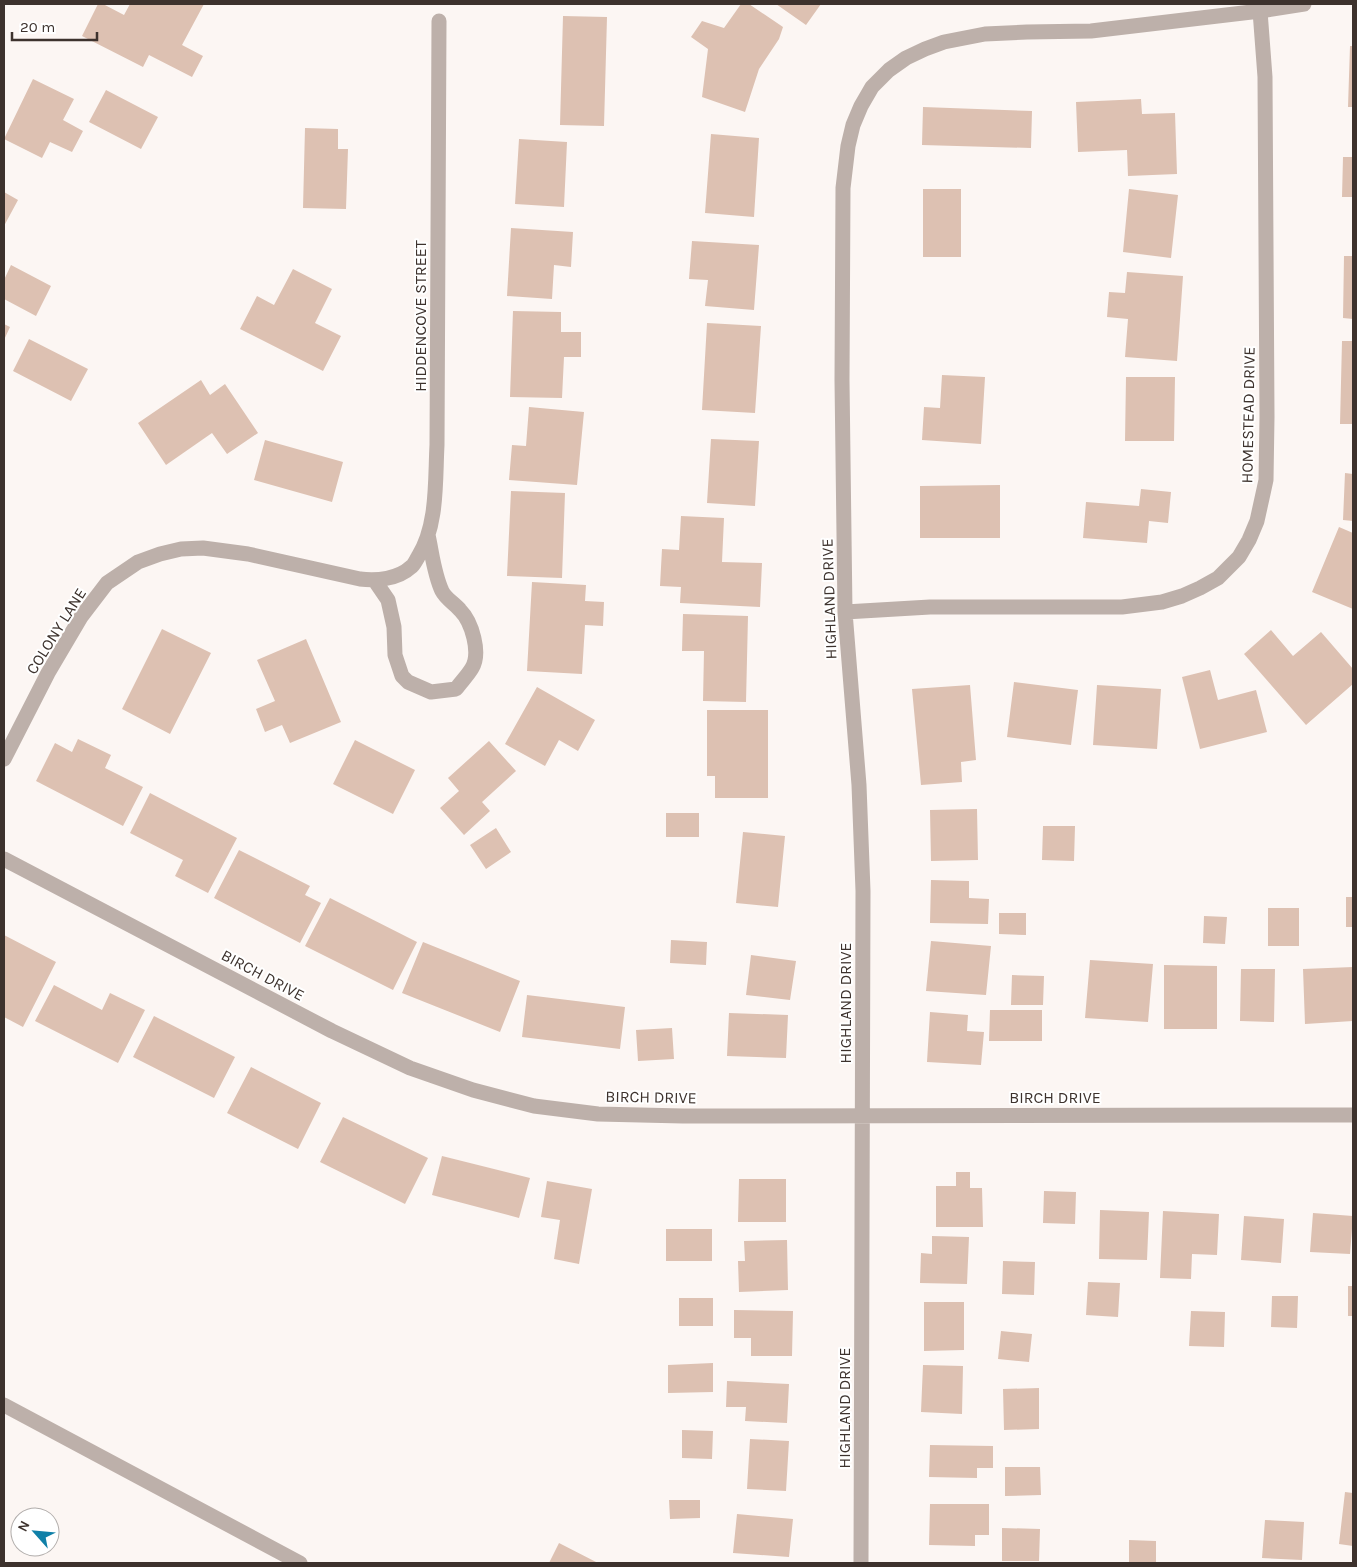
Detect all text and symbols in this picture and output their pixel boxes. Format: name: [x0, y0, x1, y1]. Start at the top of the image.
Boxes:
scale bar: [12, 10, 98, 42]
text: 20 m: [20, 18, 55, 36]
street label: HIDDENCOVE STREET: [411, 240, 430, 392]
street label: HOMESTEAD DRIVE: [1237, 347, 1259, 483]
street label: HIGHLAND DRIVE: [817, 538, 841, 660]
street label: COLONY LANE: [22, 584, 90, 678]
street label: HIGHLAND DRIVE: [836, 943, 855, 1063]
street label: BIRCH DRIVE: [218, 945, 308, 1005]
street label: BIRCH DRIVE: [605, 1087, 697, 1107]
street label: BIRCH DRIVE: [1009, 1088, 1101, 1107]
street label: HIGHLAND DRIVE: [835, 1348, 854, 1468]
north arrow: [10, 1507, 60, 1557]
text: N: [14, 1518, 34, 1535]

